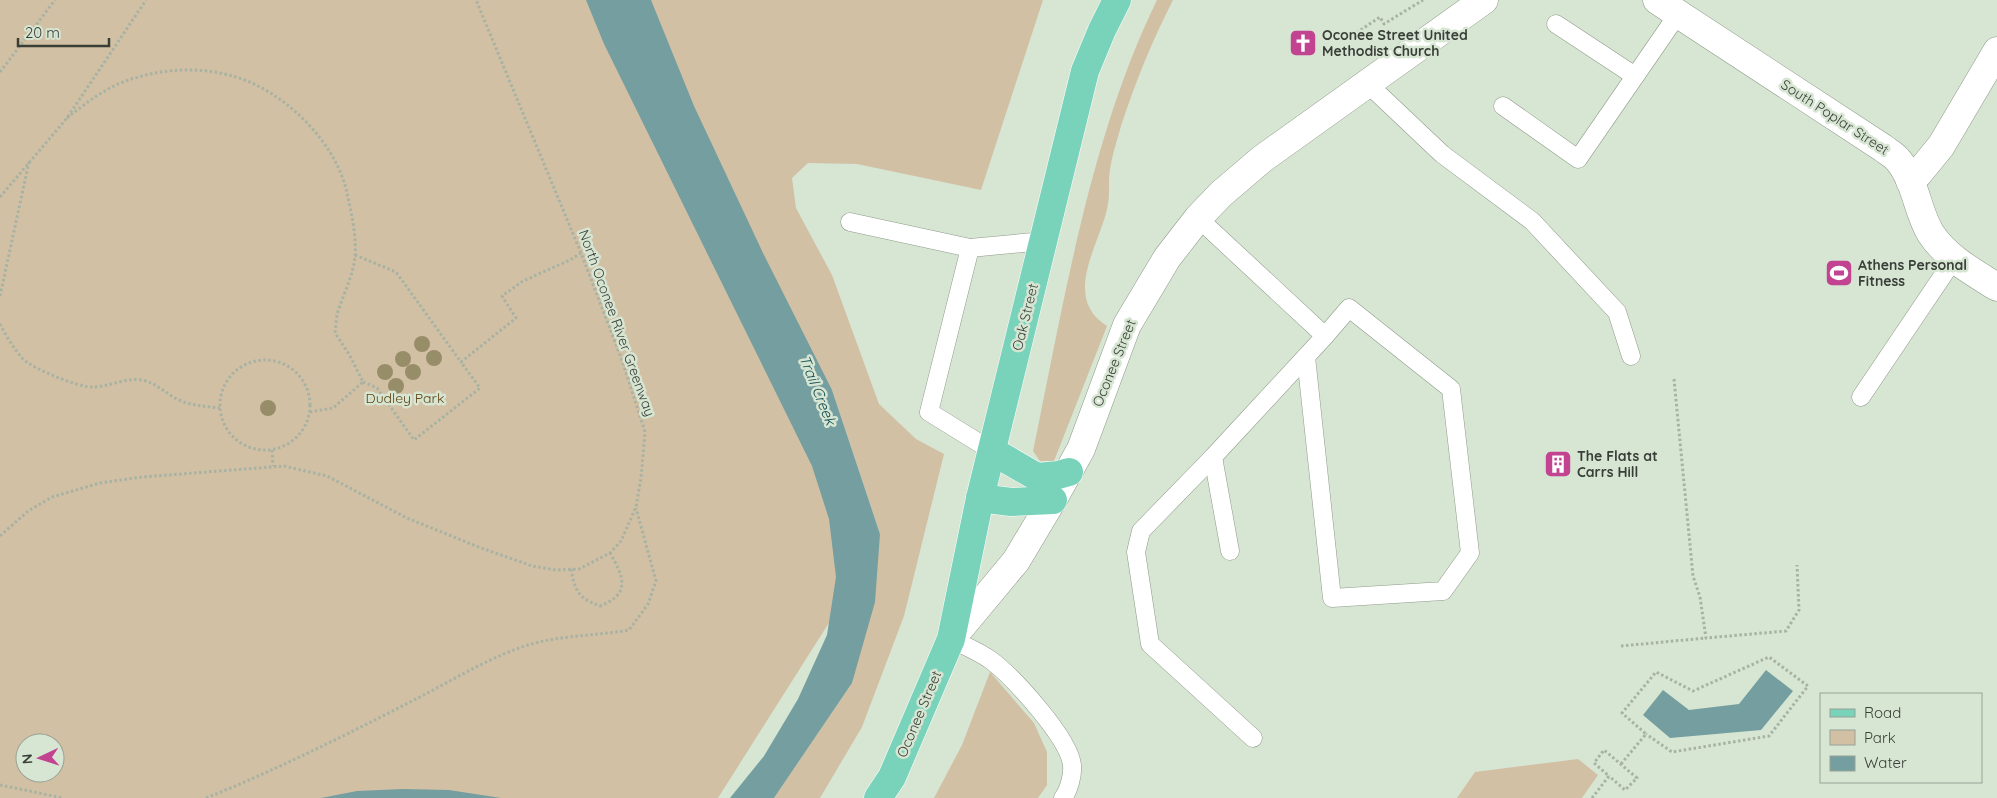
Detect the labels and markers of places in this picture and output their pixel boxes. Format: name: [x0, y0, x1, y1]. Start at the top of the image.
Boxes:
place label: Oconee Street United Methodist Church: [1322, 26, 1468, 60]
church icon: Oconee Street United Methodist Church: [1288, 28, 1318, 58]
place label: Athens Personal Fitness: [1858, 256, 1967, 290]
sports icon: Athens Personal Fitness: [1824, 258, 1854, 288]
place label: The Flats at Carrs Hill: [1577, 447, 1658, 481]
building icon: The Flats at Carrs Hill: [1543, 449, 1573, 479]

